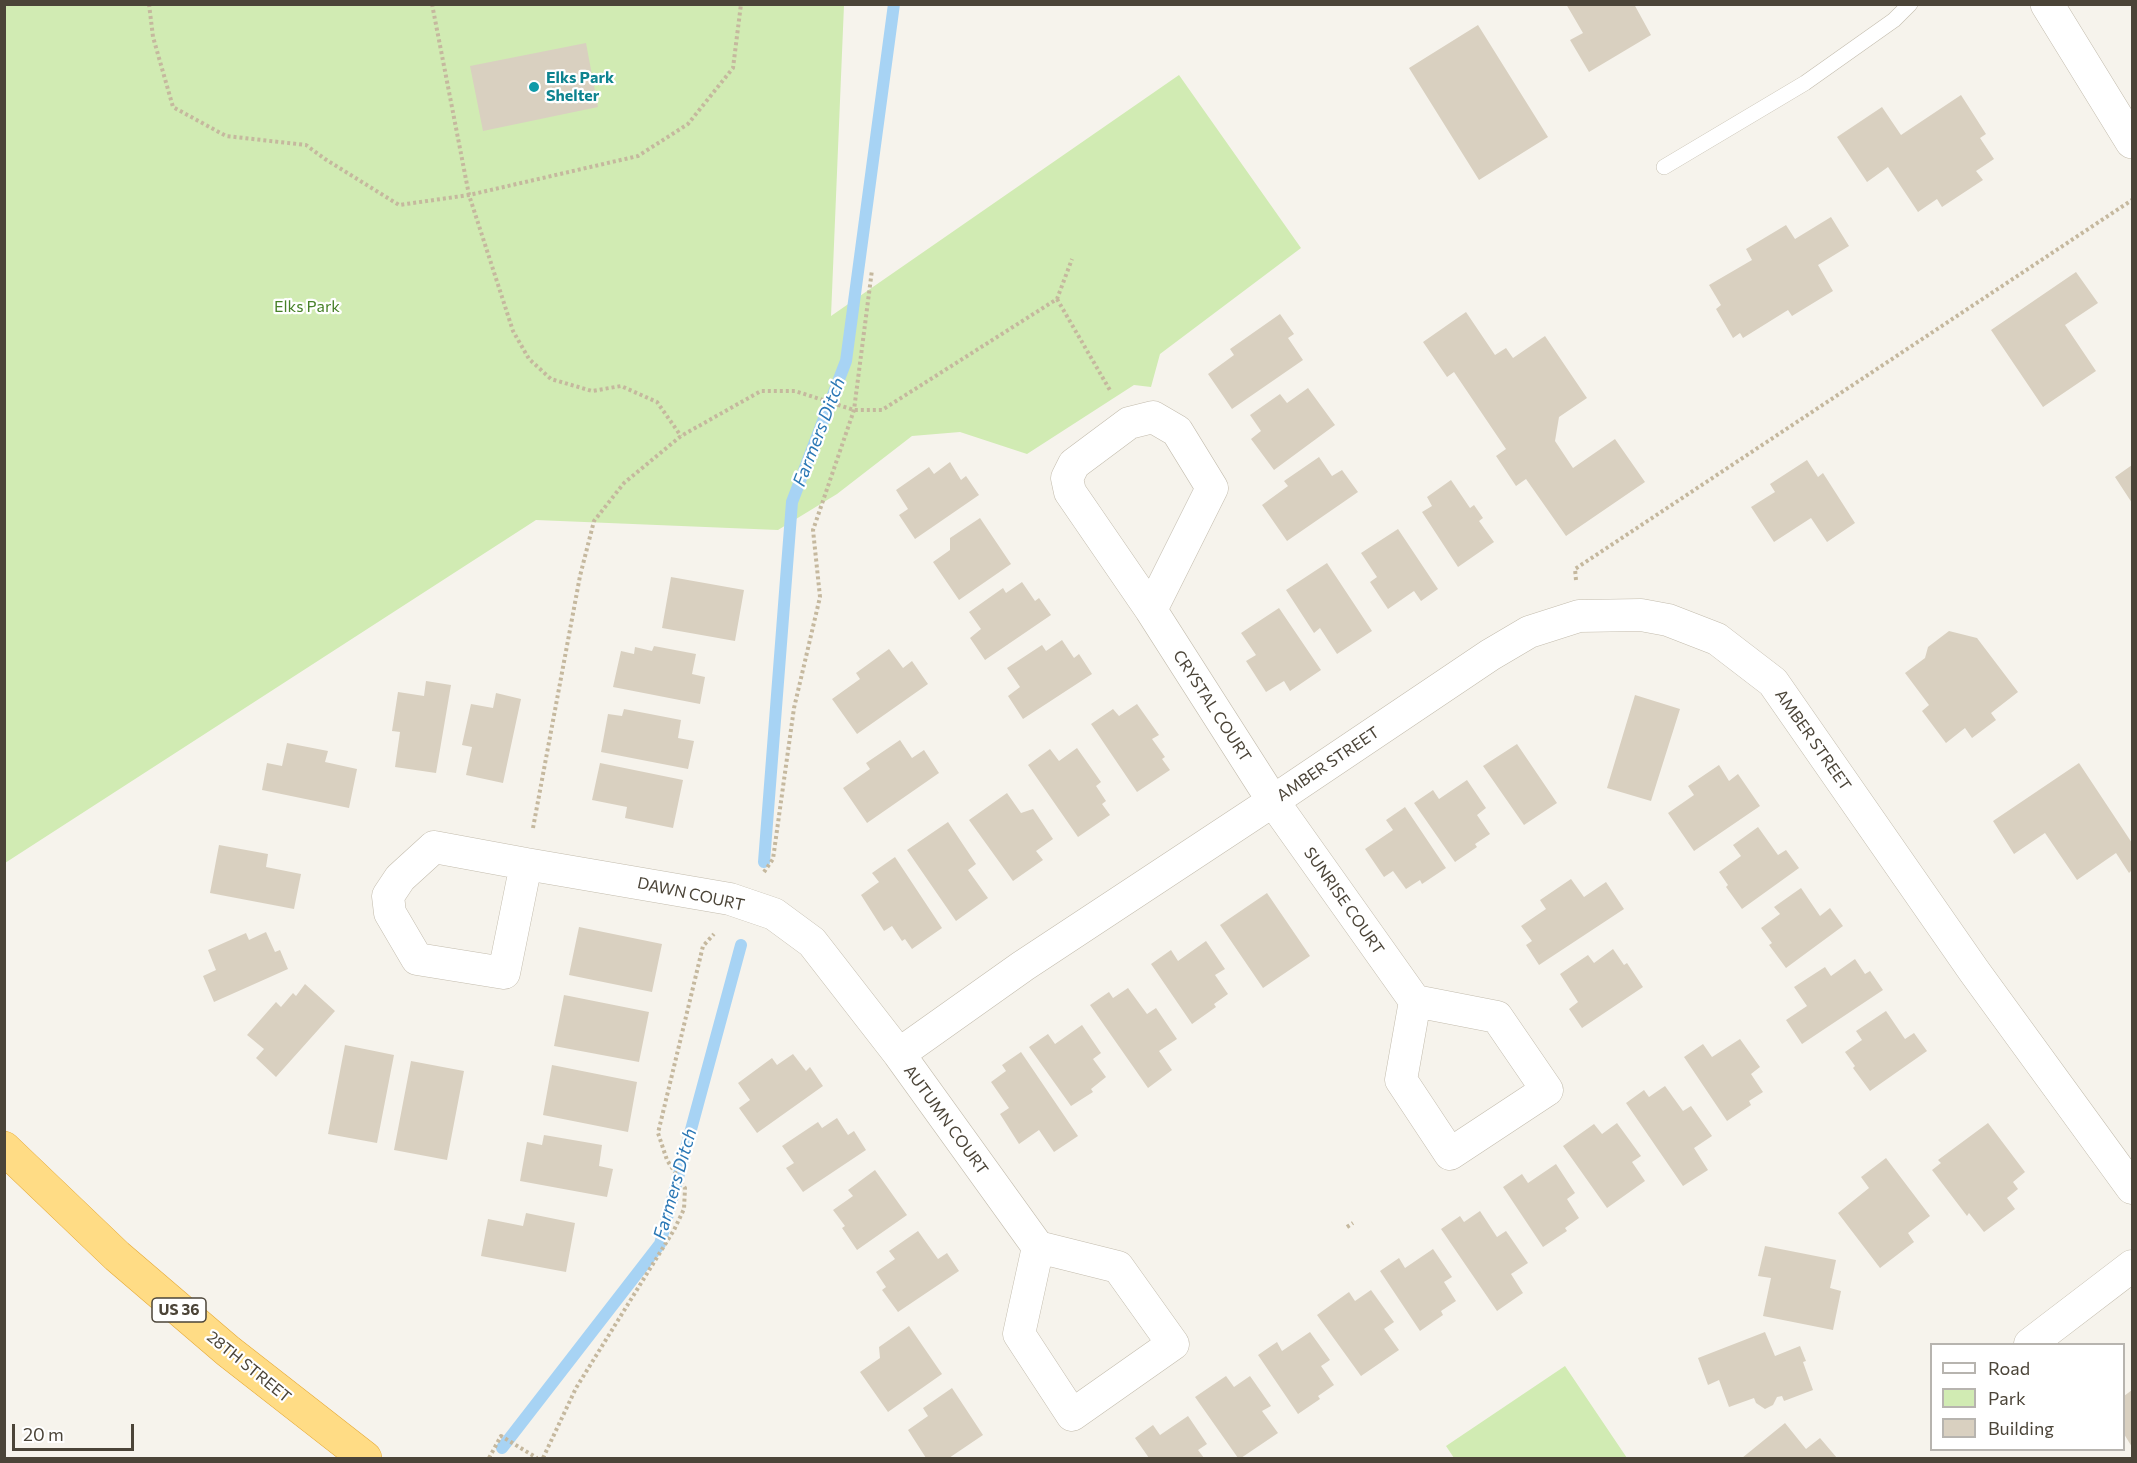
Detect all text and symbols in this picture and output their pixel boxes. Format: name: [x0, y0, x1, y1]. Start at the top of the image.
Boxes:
place label: Elks Park Shelter: [546, 68, 614, 106]
marker: Elks Park Shelter: [527, 80, 541, 94]
park label: Elks Park: [274, 297, 340, 317]
water label: Farmers Ditch: [788, 375, 850, 489]
street label: CRYSTAL COURT: [1169, 647, 1255, 765]
street label: AMBER STREET: [1771, 686, 1855, 794]
street label: AMBER STREET: [1273, 723, 1383, 805]
street label: SUNRISE COURT: [1300, 844, 1388, 958]
street label: DAWN COURT: [636, 873, 746, 915]
street label: AUTUMN COURT: [900, 1061, 992, 1179]
water label: Farmers Ditch: [649, 1126, 701, 1242]
road number: US 36: [152, 1298, 206, 1322]
street label: 28TH STREET: [203, 1327, 295, 1407]
legend: [1930, 1343, 2125, 1451]
text: Road: [1988, 1357, 2030, 1379]
text: Park: [1988, 1387, 2026, 1409]
scale bar: [15, 1412, 136, 1450]
text: Building: [1988, 1417, 2054, 1439]
text: 20 m: [23, 1423, 64, 1445]

